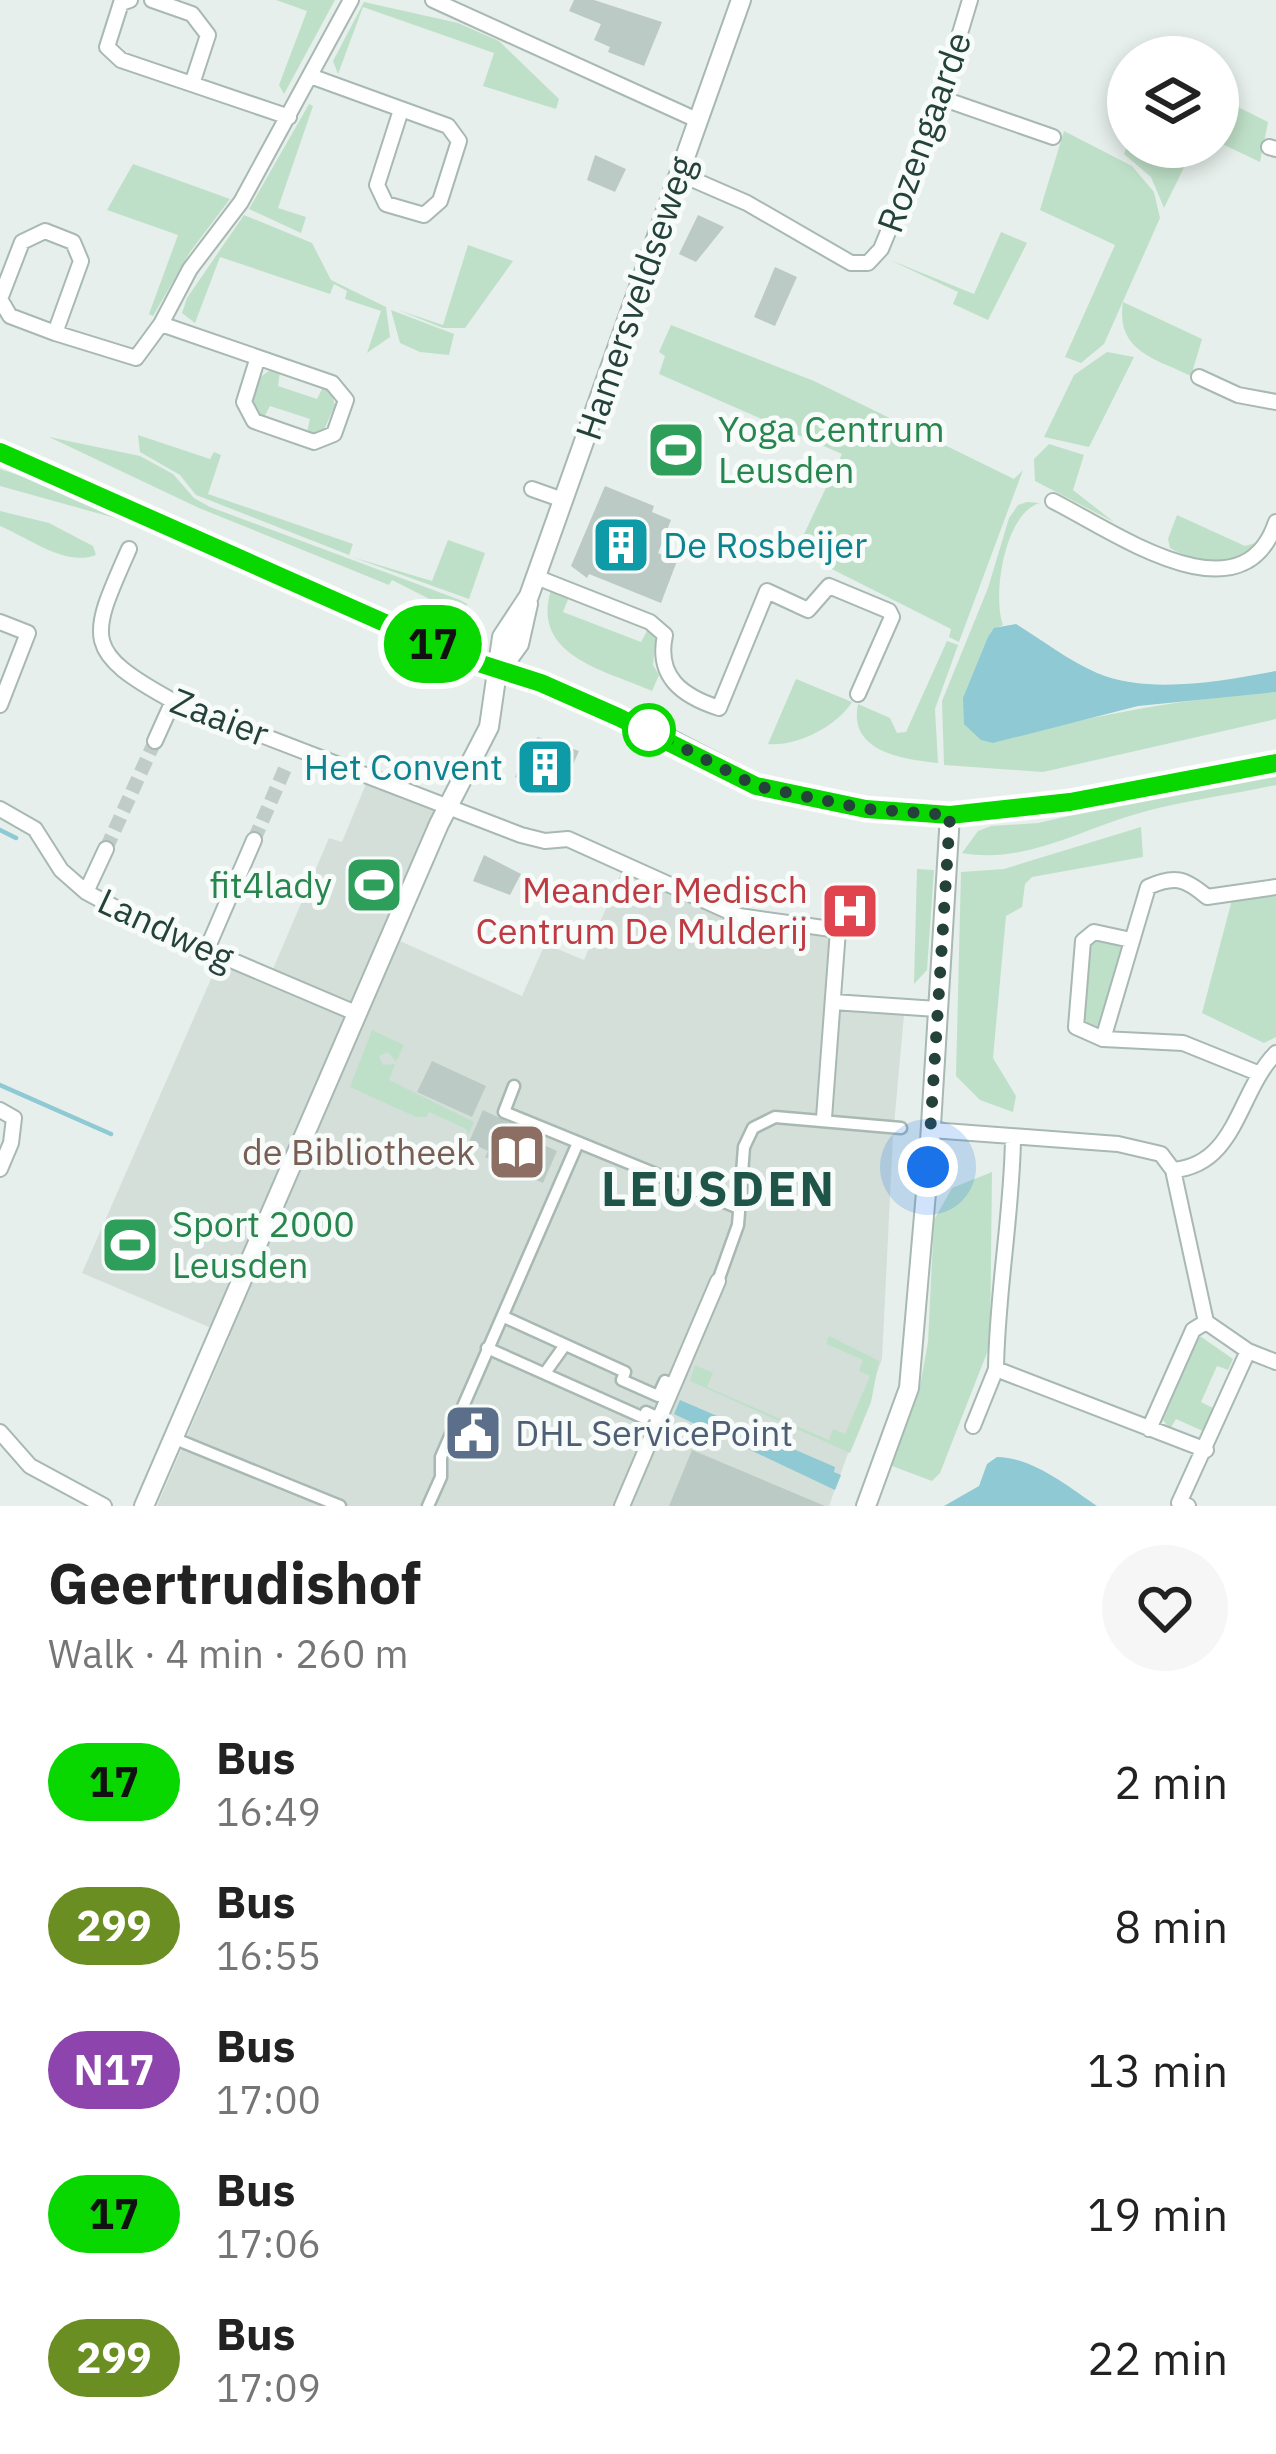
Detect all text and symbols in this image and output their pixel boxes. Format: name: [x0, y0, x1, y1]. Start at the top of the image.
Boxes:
street label: Rozengaarde: [866, 25, 982, 239]
map controls: [1107, 36, 1239, 168]
button: layers: [1107, 36, 1239, 168]
street label: Hamersveldseweg: [564, 150, 705, 446]
place label: Yoga Centrum Leusden: [718, 405, 945, 493]
sports icon: Yoga Centrum Leusden: [645, 419, 707, 481]
building icon: De Rosbeijer: [590, 514, 652, 576]
place label: De Rosbeijer: [663, 521, 867, 568]
line badge: 17: [379, 605, 487, 683]
text: 17: [408, 616, 458, 671]
street label: Zaaier: [164, 676, 276, 757]
unlabelled marker: [624, 705, 674, 755]
building icon: Het Convent: [514, 736, 576, 798]
place label: Het Convent: [304, 743, 503, 790]
sports icon: fit4lady: [343, 854, 405, 916]
place label: fit4lady: [209, 861, 332, 908]
place label: Meander Medisch Centrum De Mulderij: [475, 866, 808, 954]
street label: Landweg: [91, 877, 242, 980]
hospital icon: Meander Medisch Centrum De Mulderij: [819, 880, 881, 942]
library icon: de Bibliotheek: [486, 1121, 548, 1183]
place label: de Bibliotheek: [242, 1128, 475, 1175]
your location: [898, 1137, 958, 1197]
district label: LEUSDEN: [601, 1157, 837, 1219]
place label: Sport 2000 Leusden: [172, 1200, 355, 1288]
sports icon: Sport 2000 Leusden: [99, 1214, 161, 1276]
public building icon: DHL ServicePoint: [442, 1402, 504, 1464]
place label: DHL ServicePoint: [515, 1409, 793, 1456]
button: heart: [1102, 1545, 1228, 1671]
text: Geertrudishof: [48, 1546, 421, 1620]
text: Walk · 4 min · 260 m: [48, 1628, 409, 1679]
text: Bus: [216, 1728, 296, 1786]
text: 2 min: [1114, 1753, 1228, 1811]
text: 17: [89, 1754, 139, 1809]
text: 16:49: [216, 1786, 321, 1837]
text: Bus: [216, 1872, 296, 1930]
text: 8 min: [1114, 1897, 1228, 1955]
text: 299: [76, 1898, 152, 1953]
text: 16:55: [216, 1930, 321, 1981]
text: Bus: [216, 2016, 296, 2074]
text: 13 min: [1087, 2041, 1228, 2099]
text: N17: [74, 2042, 154, 2097]
text: 17:00: [216, 2074, 321, 2125]
text: Bus: [216, 2160, 296, 2218]
text: 19 min: [1087, 2185, 1228, 2243]
text: 17: [89, 2186, 139, 2241]
text: 17:06: [216, 2218, 321, 2269]
text: Bus: [216, 2304, 296, 2362]
text: 22 min: [1087, 2329, 1228, 2387]
text: 299: [76, 2330, 152, 2385]
text: 17:09: [216, 2362, 321, 2413]

